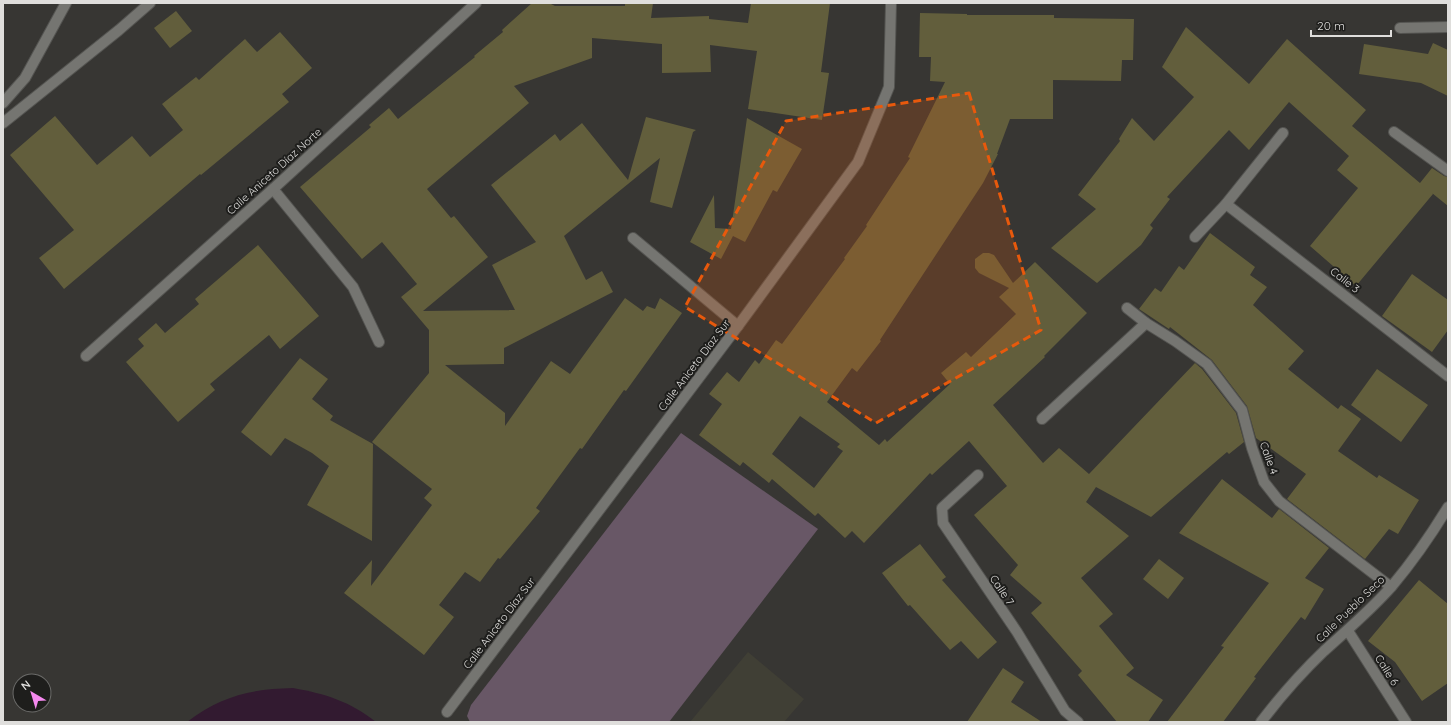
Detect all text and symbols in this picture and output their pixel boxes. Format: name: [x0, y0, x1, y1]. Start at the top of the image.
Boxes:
scale bar: [1311, 12, 1391, 38]
text: 20 m: [1317, 18, 1345, 33]
street label: Calle Aniceto Díaz Norte: [224, 125, 324, 217]
street label: Calle 3: [1327, 264, 1363, 296]
street label: Calle Aniceto Díaz Sur: [655, 316, 733, 414]
street label: Calle 4: [1257, 440, 1281, 476]
street label: Calle 7: [987, 572, 1017, 608]
street label: Calle Pueblo Seco: [1313, 572, 1388, 645]
street label: Calle Aniceto Díaz Sur: [460, 574, 538, 672]
street label: Calle 6: [1372, 652, 1402, 688]
north arrow: [12, 673, 52, 713]
text: N: [18, 677, 33, 693]

